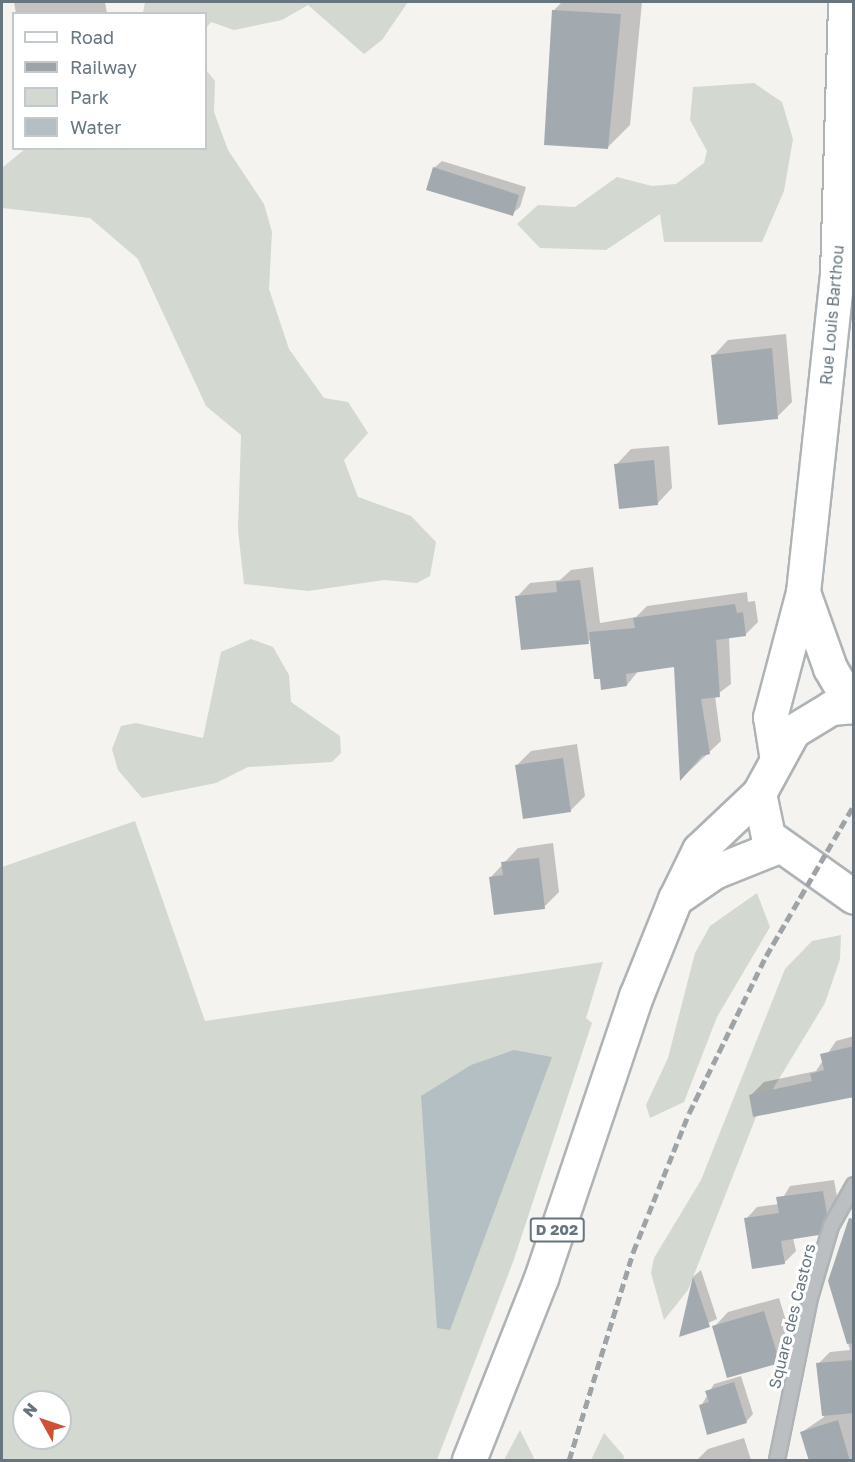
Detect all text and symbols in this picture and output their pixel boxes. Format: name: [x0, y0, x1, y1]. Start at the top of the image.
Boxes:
legend: [12, 12, 207, 150]
text: Road: [70, 26, 114, 48]
text: Railway: [70, 56, 137, 78]
text: Park: [70, 86, 109, 108]
text: Water: [70, 116, 121, 138]
street label: Rue Louis Barthou: [816, 244, 848, 386]
road number: D 202: [528, 1218, 586, 1242]
street label: Square des Castors: [765, 1241, 819, 1391]
north arrow: [12, 1390, 72, 1450]
text: N: [18, 1399, 41, 1421]

